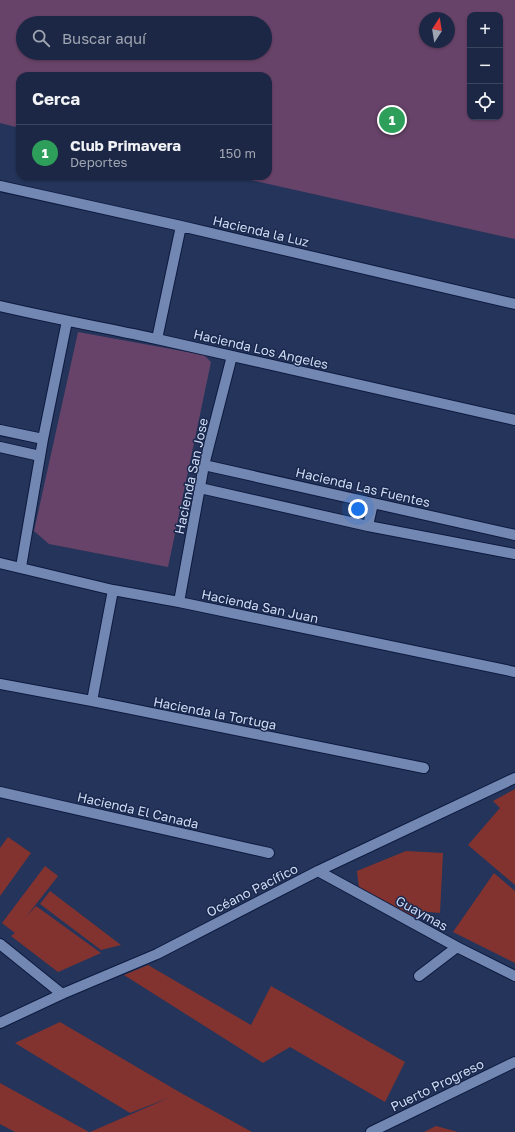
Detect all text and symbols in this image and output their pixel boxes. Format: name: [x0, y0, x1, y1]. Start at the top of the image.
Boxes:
north arrow: [419, 12, 455, 48]
map controls: [467, 12, 503, 120]
button: +: [467, 12, 503, 48]
search box: [16, 16, 272, 60]
icon: search: [30, 27, 52, 49]
text: Buscar aquí: [62, 29, 146, 47]
button: −: [467, 48, 503, 84]
button: locate: [467, 84, 503, 120]
text: Cerca: [32, 88, 80, 109]
pin: 1: [379, 105, 405, 135]
text: Club Primavera: [70, 136, 181, 154]
text: 1: [42, 145, 48, 161]
text: 150 m: [219, 145, 256, 161]
text: Deportes: [70, 154, 127, 170]
street label: Hacienda la Luz: [211, 212, 311, 250]
street label: Hacienda Los Angeles: [192, 326, 330, 372]
street label: Hacienda San Jose: [171, 416, 211, 536]
street label: Hacienda Las Fuentes: [294, 464, 432, 510]
your location: [348, 499, 368, 519]
street label: Hacienda San Juan: [200, 586, 320, 626]
street label: Hacienda la Tortuga: [152, 693, 278, 733]
street label: Hacienda El Canada: [76, 788, 200, 832]
street label: Océano Pacífico: [204, 860, 300, 920]
street label: Guaymas: [393, 892, 451, 934]
street label: Puerto Progreso: [388, 1055, 486, 1115]

